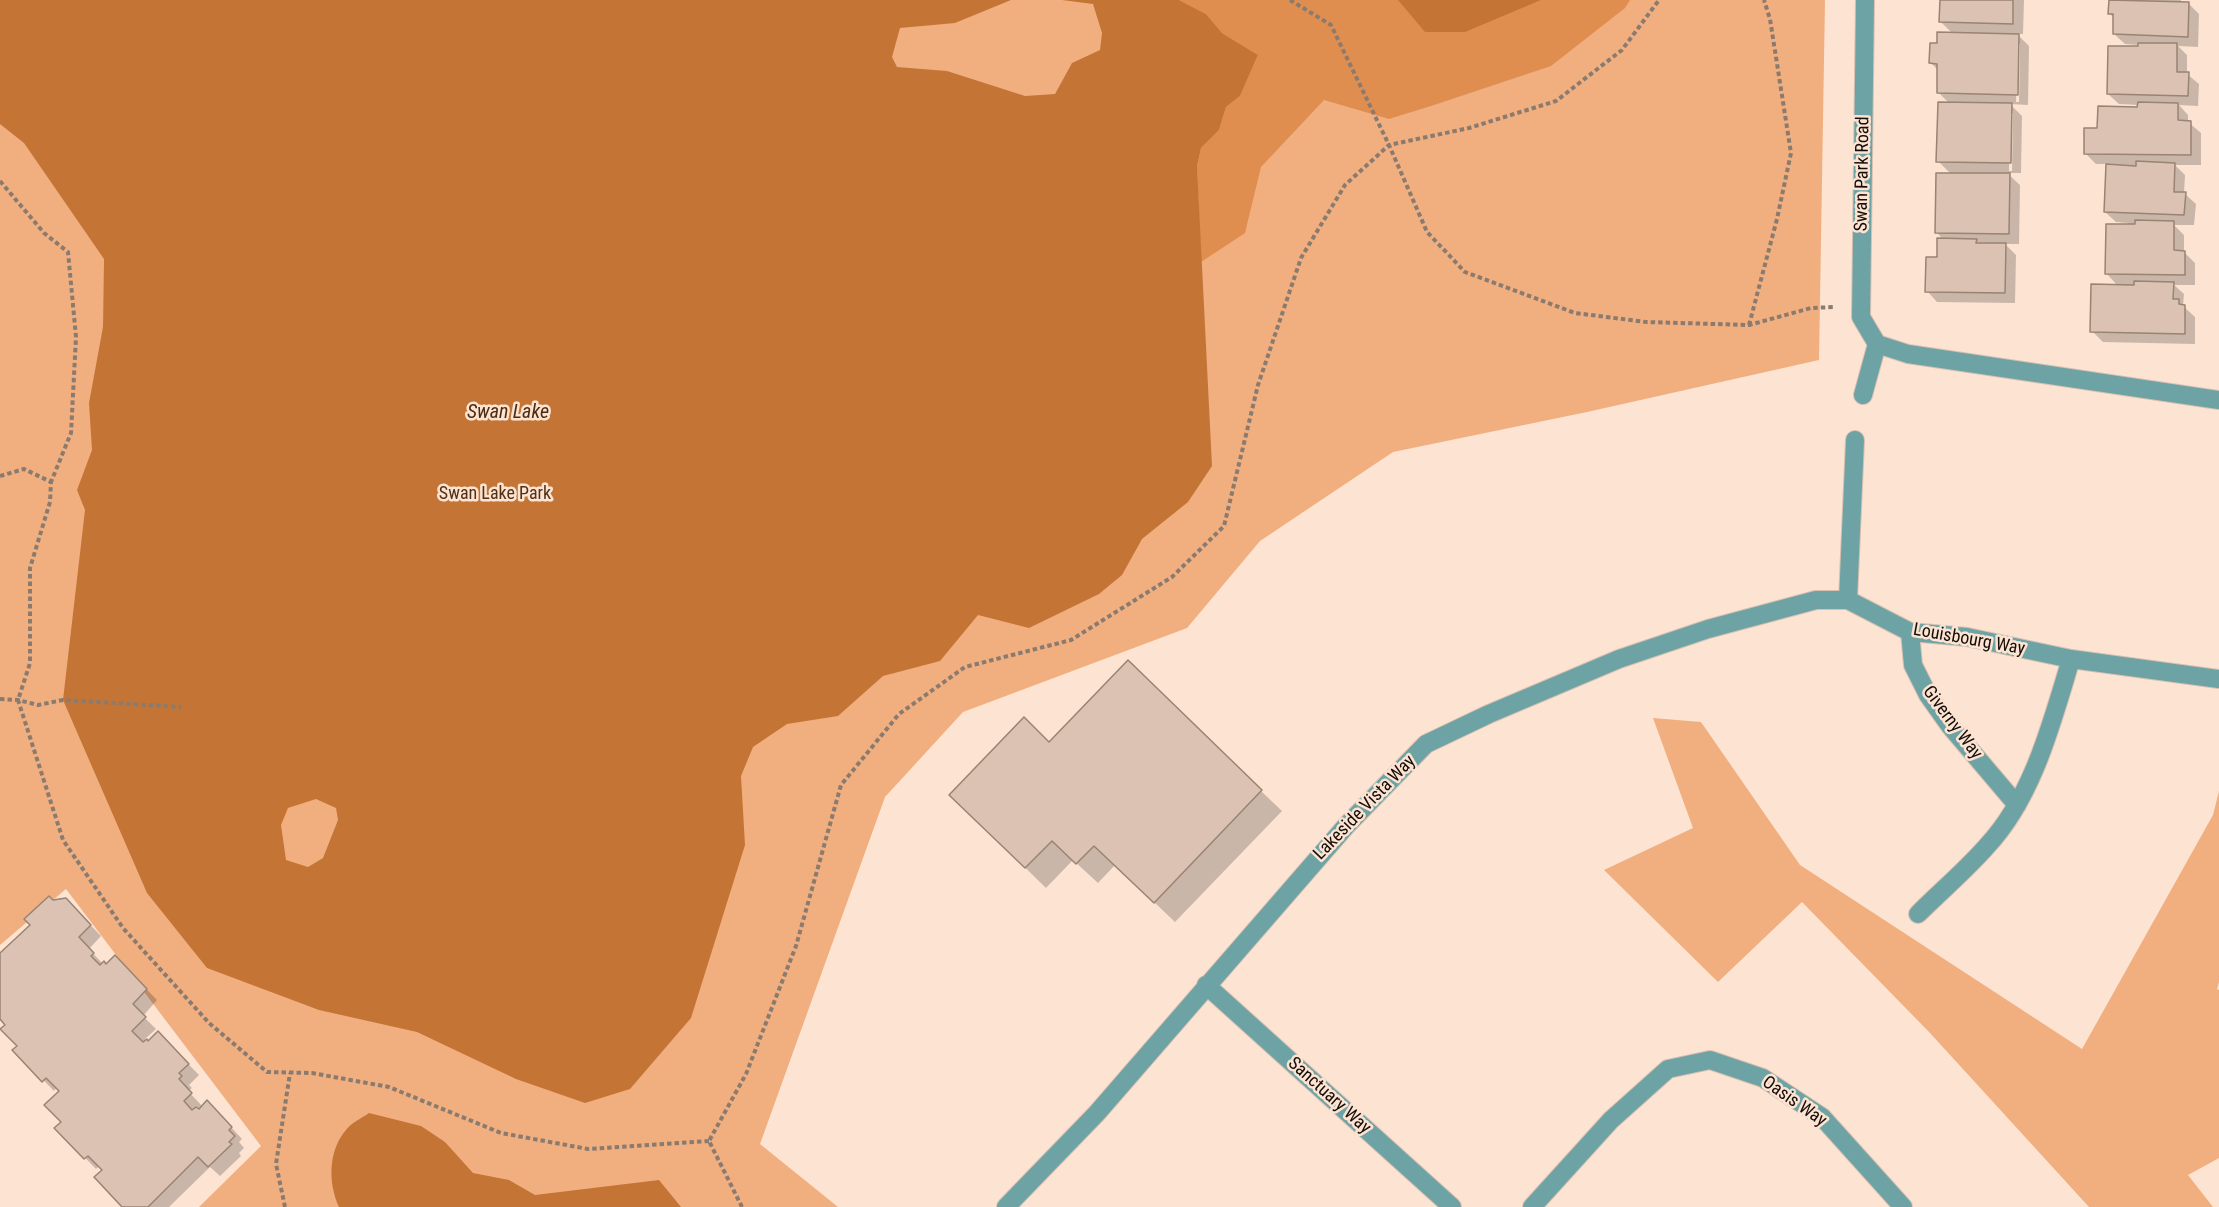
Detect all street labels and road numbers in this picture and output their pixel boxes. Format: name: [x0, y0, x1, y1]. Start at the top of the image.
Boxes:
street label: Swan Park Road: [1851, 116, 1875, 232]
street label: Louisbourg Way: [1911, 620, 2027, 660]
street label: Giverny Way: [1917, 682, 1987, 764]
street label: Lakeside Vista Way: [1310, 751, 1420, 865]
street label: Sanctuary Way: [1283, 1053, 1375, 1139]
street label: Oasis Way: [1758, 1072, 1830, 1132]

